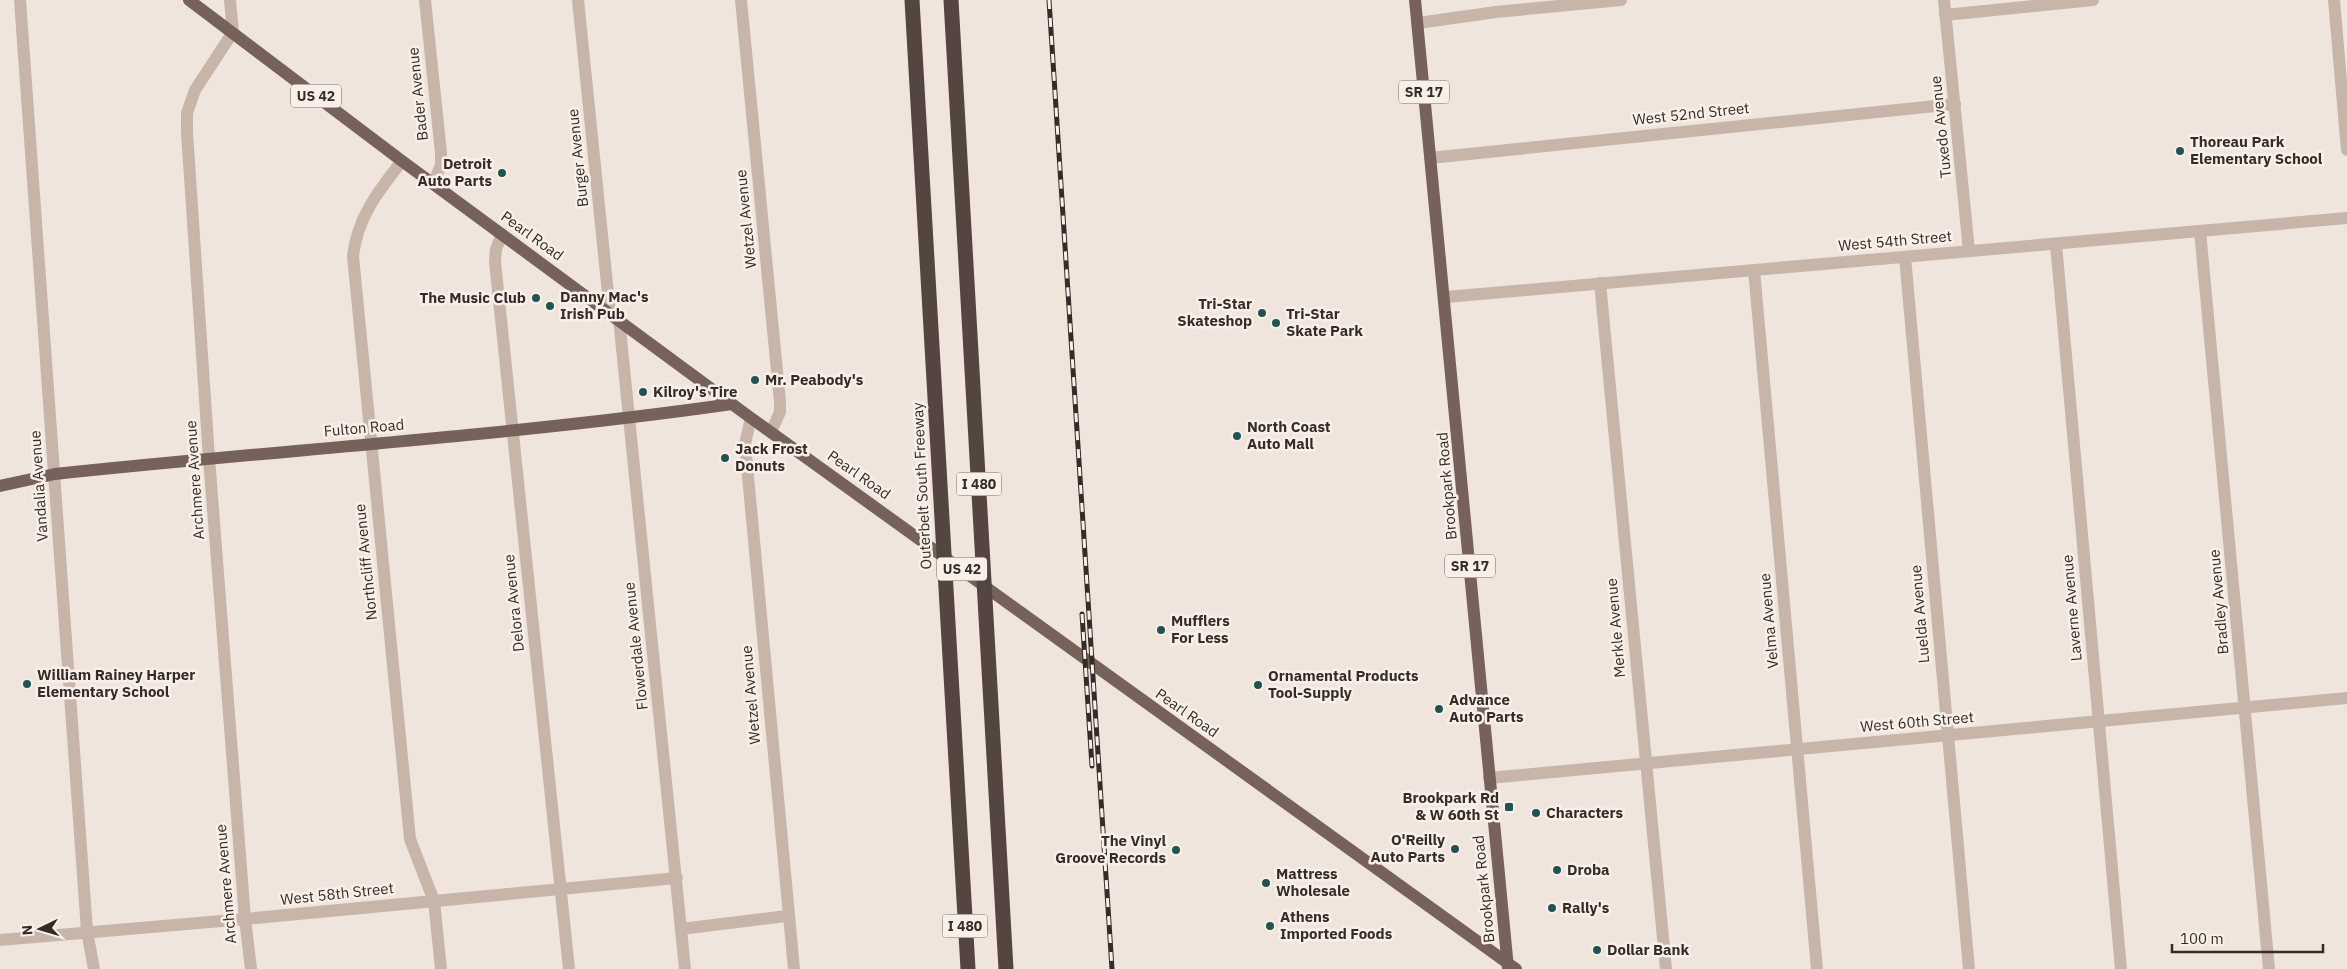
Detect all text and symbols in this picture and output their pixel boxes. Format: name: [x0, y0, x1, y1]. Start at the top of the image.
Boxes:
street label: Bader Avenue: [403, 46, 432, 142]
street label: Tuxedo Avenue: [1926, 75, 1955, 179]
road number: SR 17: [1399, 80, 1449, 104]
road number: US 42: [291, 84, 341, 108]
street label: West 52nd Street: [1632, 98, 1750, 129]
street label: Burger Avenue: [563, 108, 592, 208]
place label: Thoreau Park Elementary School: [2190, 132, 2323, 168]
marker: Thoreau Park Elementary School: [2174, 145, 2186, 157]
place label: Detroit Auto Parts: [418, 154, 492, 190]
marker: Detroit Auto Parts: [496, 167, 508, 179]
street label: Wetzel Avenue: [731, 169, 760, 269]
street label: Pearl Road: [497, 207, 567, 265]
street label: West 54th Street: [1837, 226, 1952, 255]
place label: Danny Mac's Irish Pub: [560, 287, 649, 323]
place label: The Music Club: [420, 288, 526, 307]
marker: The Music Club: [530, 292, 542, 304]
place label: Tri-Star Skateshop: [1177, 294, 1252, 330]
marker: Danny Mac's Irish Pub: [544, 300, 556, 312]
place label: Tri-Star Skate Park: [1286, 304, 1363, 340]
marker: Tri-Star Skateshop: [1256, 307, 1268, 319]
marker: Tri-Star Skate Park: [1270, 317, 1282, 329]
place label: Mr. Peabody's: [765, 370, 864, 389]
marker: Mr. Peabody's: [749, 374, 761, 386]
place label: Kilroy's Tire: [653, 382, 737, 401]
marker: Kilroy's Tire: [637, 386, 649, 398]
street label: Outerbelt South Freeway: [908, 401, 935, 570]
street label: Fulton Road: [323, 415, 405, 440]
place label: North Coast Auto Mall: [1247, 417, 1331, 453]
street label: Archmere Avenue: [181, 420, 208, 540]
street label: Vandalia Avenue: [25, 430, 52, 542]
marker: North Coast Auto Mall: [1231, 430, 1243, 442]
street label: Brookpark Road: [1432, 431, 1461, 541]
place label: Jack Frost Donuts: [735, 439, 808, 475]
street label: Pearl Road: [824, 446, 894, 503]
marker: Jack Frost Donuts: [719, 452, 731, 464]
road number: I 480: [956, 472, 1002, 496]
street label: Northcliff Avenue: [350, 503, 381, 621]
street label: Bradley Avenue: [2204, 549, 2233, 655]
street label: Delora Avenue: [499, 553, 528, 653]
road number: SR 17: [1445, 554, 1495, 578]
street label: Laverne Avenue: [2057, 554, 2086, 662]
road number: US 42: [937, 558, 987, 580]
street label: Luelda Avenue: [1906, 564, 1933, 664]
street label: Velma Avenue: [1755, 573, 1782, 670]
street label: Merkle Avenue: [1602, 578, 1629, 679]
street label: Flowerdale Avenue: [619, 581, 652, 711]
place label: Mufflers For Less: [1171, 611, 1230, 647]
marker: Mufflers For Less: [1155, 624, 1167, 636]
street label: Wetzel Avenue: [737, 645, 764, 745]
place label: William Rainey Harper Elementary School: [37, 665, 195, 701]
place label: Ornamental Products Tool-Supply: [1268, 666, 1419, 702]
marker: William Rainey Harper Elementary School: [21, 678, 33, 690]
marker: Ornamental Products Tool-Supply: [1252, 679, 1264, 691]
street label: Pearl Road: [1152, 684, 1222, 741]
place label: Advance Auto Parts: [1449, 690, 1524, 726]
marker: Advance Auto Parts: [1433, 703, 1445, 715]
street label: West 60th Street: [1859, 707, 1974, 736]
place label: Brookpark Rd & W 60th St: [1403, 788, 1499, 824]
marker: Brookpark Rd & W 60th St: [1503, 801, 1515, 813]
place label: Characters: [1546, 803, 1624, 822]
marker: Characters: [1530, 807, 1542, 819]
street label: Archmere Avenue: [211, 824, 240, 945]
place label: O'Reilly Auto Parts: [1371, 830, 1445, 866]
place label: The Vinyl Groove Records: [1055, 831, 1166, 867]
street label: Brookpark Road: [1468, 834, 1499, 944]
marker: O'Reilly Auto Parts: [1449, 843, 1461, 855]
marker: The Vinyl Groove Records: [1170, 844, 1182, 856]
place label: Droba: [1567, 860, 1610, 879]
place label: Mattress Wholesale: [1276, 864, 1350, 900]
marker: Droba: [1551, 864, 1563, 876]
marker: Mattress Wholesale: [1260, 877, 1272, 889]
street label: West 58th Street: [279, 878, 395, 909]
place label: Rally's: [1562, 898, 1610, 917]
marker: Rally's: [1546, 902, 1558, 914]
north arrow: [15, 904, 65, 954]
place label: Athens Imported Foods: [1280, 907, 1393, 943]
road number: I 480: [942, 914, 988, 938]
marker: Athens Imported Foods: [1264, 920, 1276, 932]
scale bar: [2172, 922, 2323, 954]
text: N: [18, 924, 36, 936]
text: 100 m: [2180, 929, 2224, 948]
place label: Dollar Bank: [1607, 940, 1690, 959]
marker: Dollar Bank: [1591, 944, 1603, 956]

